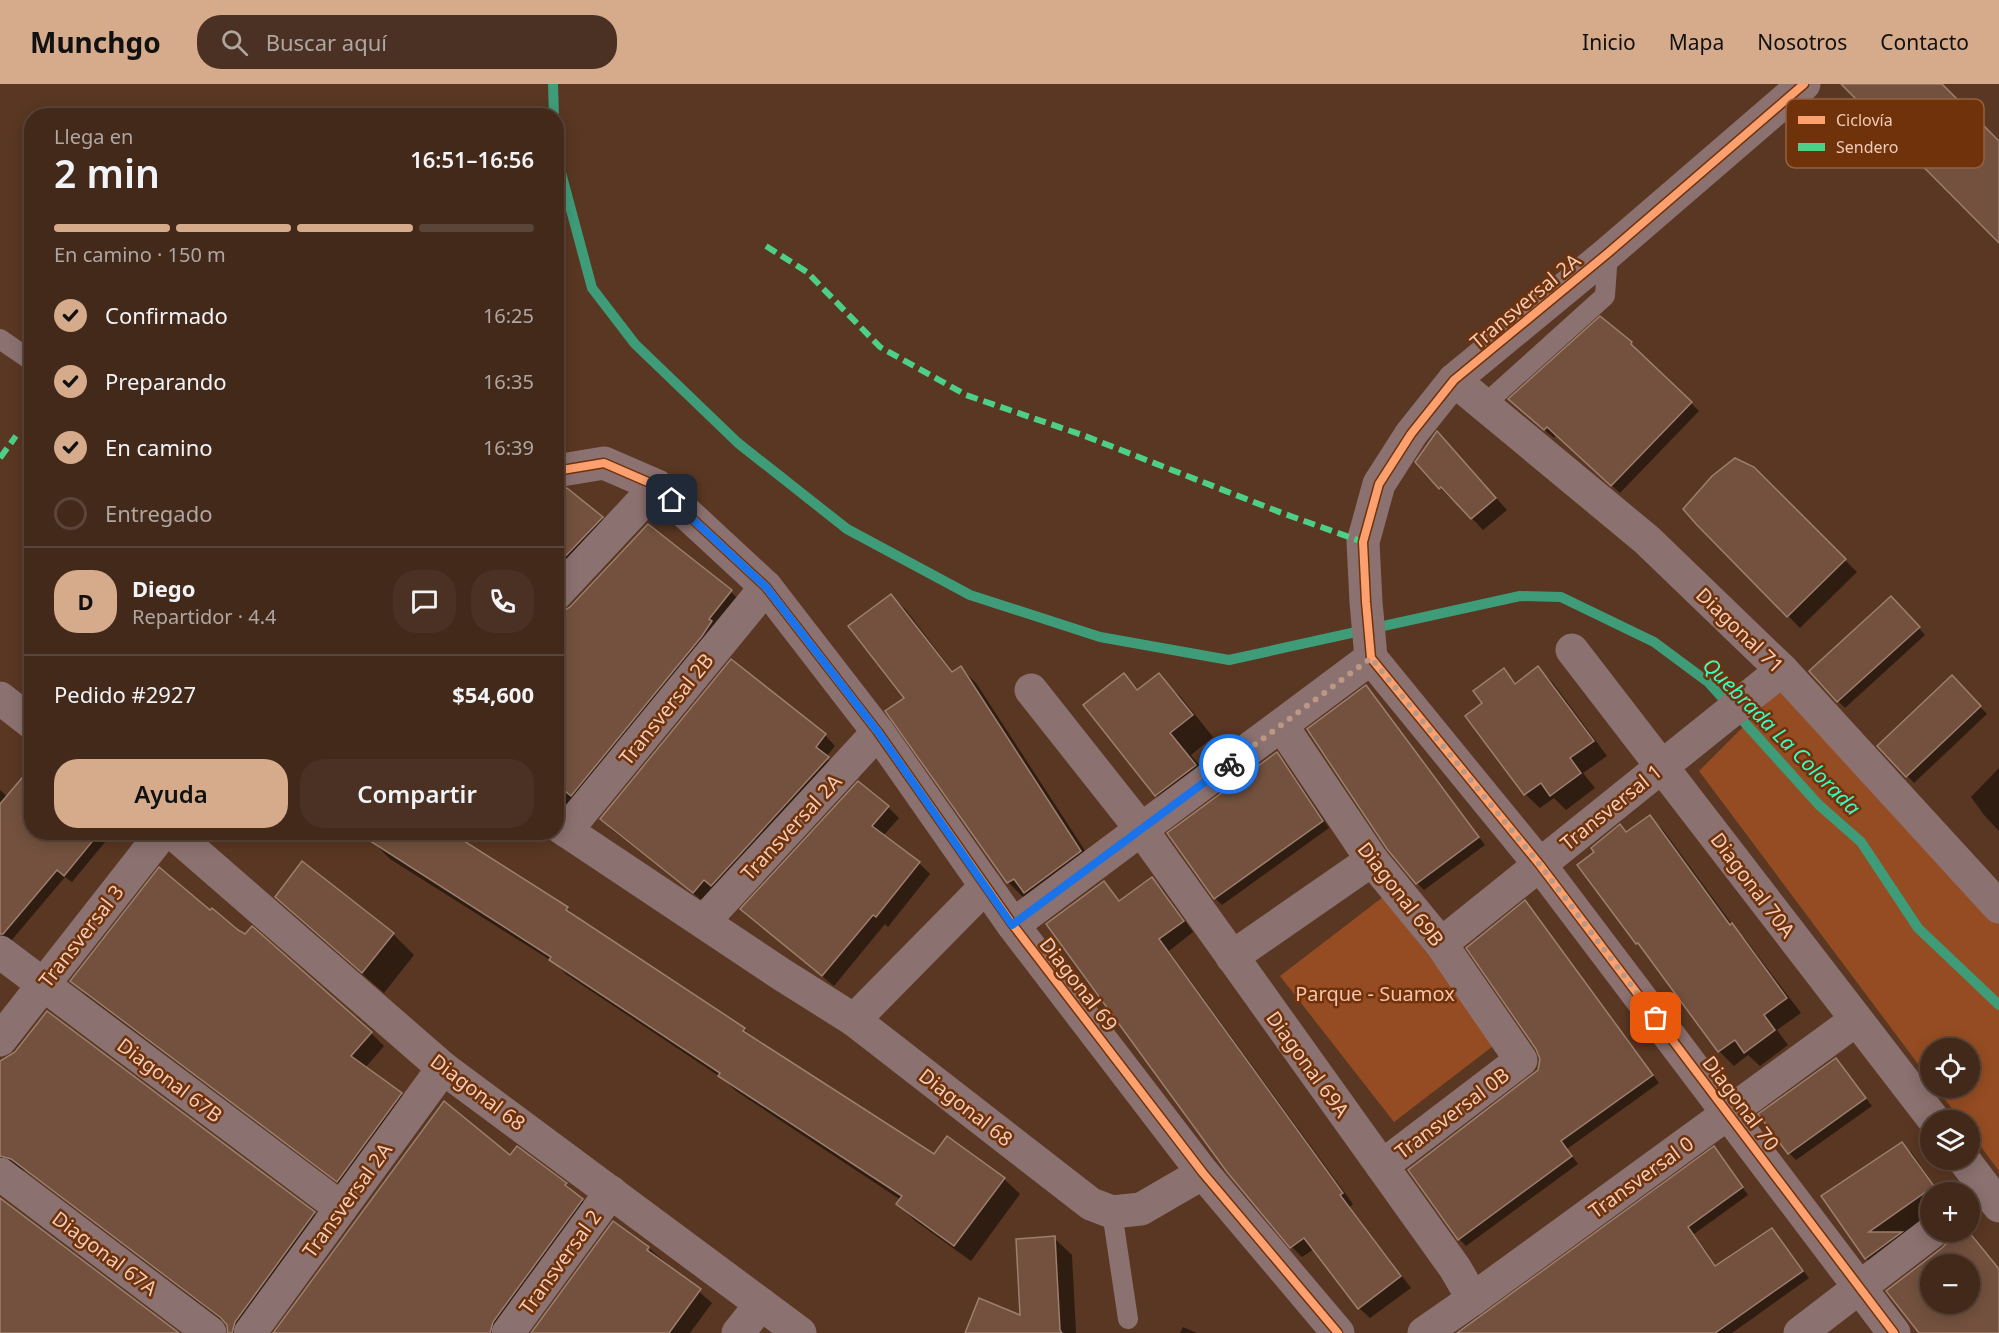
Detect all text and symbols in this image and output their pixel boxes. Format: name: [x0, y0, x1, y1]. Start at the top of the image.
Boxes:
search box: [197, 15, 617, 69]
text: Munchgo: [30, 23, 161, 61]
icon: search: [218, 26, 251, 59]
text: Buscar aquí: [266, 27, 387, 57]
text: Inicio: [1582, 28, 1636, 56]
text: Mapa: [1669, 28, 1724, 56]
text: Nosotros: [1757, 28, 1847, 56]
text: Contacto: [1880, 28, 1969, 56]
legend: [1786, 99, 1984, 168]
text: Ciclovía: [1836, 109, 1893, 131]
text: Llega en: [54, 123, 133, 150]
text: Sendero: [1836, 136, 1899, 158]
text: 16:51–16:56: [410, 144, 534, 174]
text: 2 min: [54, 146, 160, 199]
text: En camino · 150 m: [54, 241, 226, 268]
street label: Transversal 2A: [1464, 247, 1586, 355]
icon: check: [54, 299, 87, 332]
text: Confirmado: [105, 300, 228, 330]
text: 16:25: [483, 302, 534, 329]
icon: check: [54, 365, 87, 398]
text: Preparando: [105, 366, 227, 396]
text: 16:35: [483, 368, 534, 395]
icon: check: [54, 431, 87, 464]
text: En camino: [105, 432, 213, 462]
text: 16:39: [483, 434, 534, 461]
pin: [646, 474, 697, 525]
icon: home: [655, 483, 688, 516]
text: Entregado: [105, 498, 213, 528]
button: chat: [393, 570, 456, 633]
button: phone: [471, 570, 534, 633]
text: Diego: [132, 573, 195, 603]
street label: Diagonal 71: [1690, 581, 1790, 679]
text: D: [77, 586, 94, 616]
text: Repartidor · 4.4: [132, 603, 277, 630]
street label: Transversal 2B: [613, 647, 719, 771]
water label: Quebrada La Colorada: [1697, 651, 1867, 821]
text: Pedido #2927: [54, 679, 196, 709]
text: $54,600: [452, 679, 534, 709]
courier: [1199, 734, 1259, 794]
icon: bike: [1213, 748, 1246, 781]
street label: Transversal 1: [1555, 758, 1667, 856]
button: Ayuda: [54, 759, 288, 828]
button: Compartir: [300, 759, 534, 828]
street label: Transversal 2A: [735, 768, 847, 886]
street label: Diagonal 70A: [1705, 827, 1802, 943]
street label: Diagonal 69B: [1352, 836, 1450, 952]
street label: Transversal 3: [32, 879, 130, 993]
street label: Diagonal 69: [1034, 931, 1124, 1037]
park label: Parque - Suamox: [1295, 980, 1455, 1007]
pin: [1630, 992, 1681, 1043]
icon: bag: [1639, 1001, 1672, 1034]
street label: Diagonal 69A: [1260, 1006, 1356, 1123]
street label: Diagonal 67B: [112, 1032, 228, 1128]
map controls: [1920, 1038, 1980, 1314]
button: locate: [1920, 1038, 1980, 1098]
street label: Diagonal 68: [425, 1047, 531, 1137]
street label: Diagonal 70: [1696, 1050, 1786, 1156]
street label: Transversal 0B: [1389, 1061, 1515, 1165]
street label: Diagonal 68: [913, 1062, 1019, 1152]
button: layers: [1920, 1110, 1980, 1170]
street label: Transversal 0: [1583, 1130, 1699, 1224]
street label: Transversal 2A: [296, 1137, 398, 1263]
button: +: [1920, 1182, 1980, 1242]
street label: Transversal 2: [513, 1204, 607, 1320]
street label: Diagonal 67A: [47, 1205, 163, 1302]
button: −: [1920, 1254, 1980, 1314]

